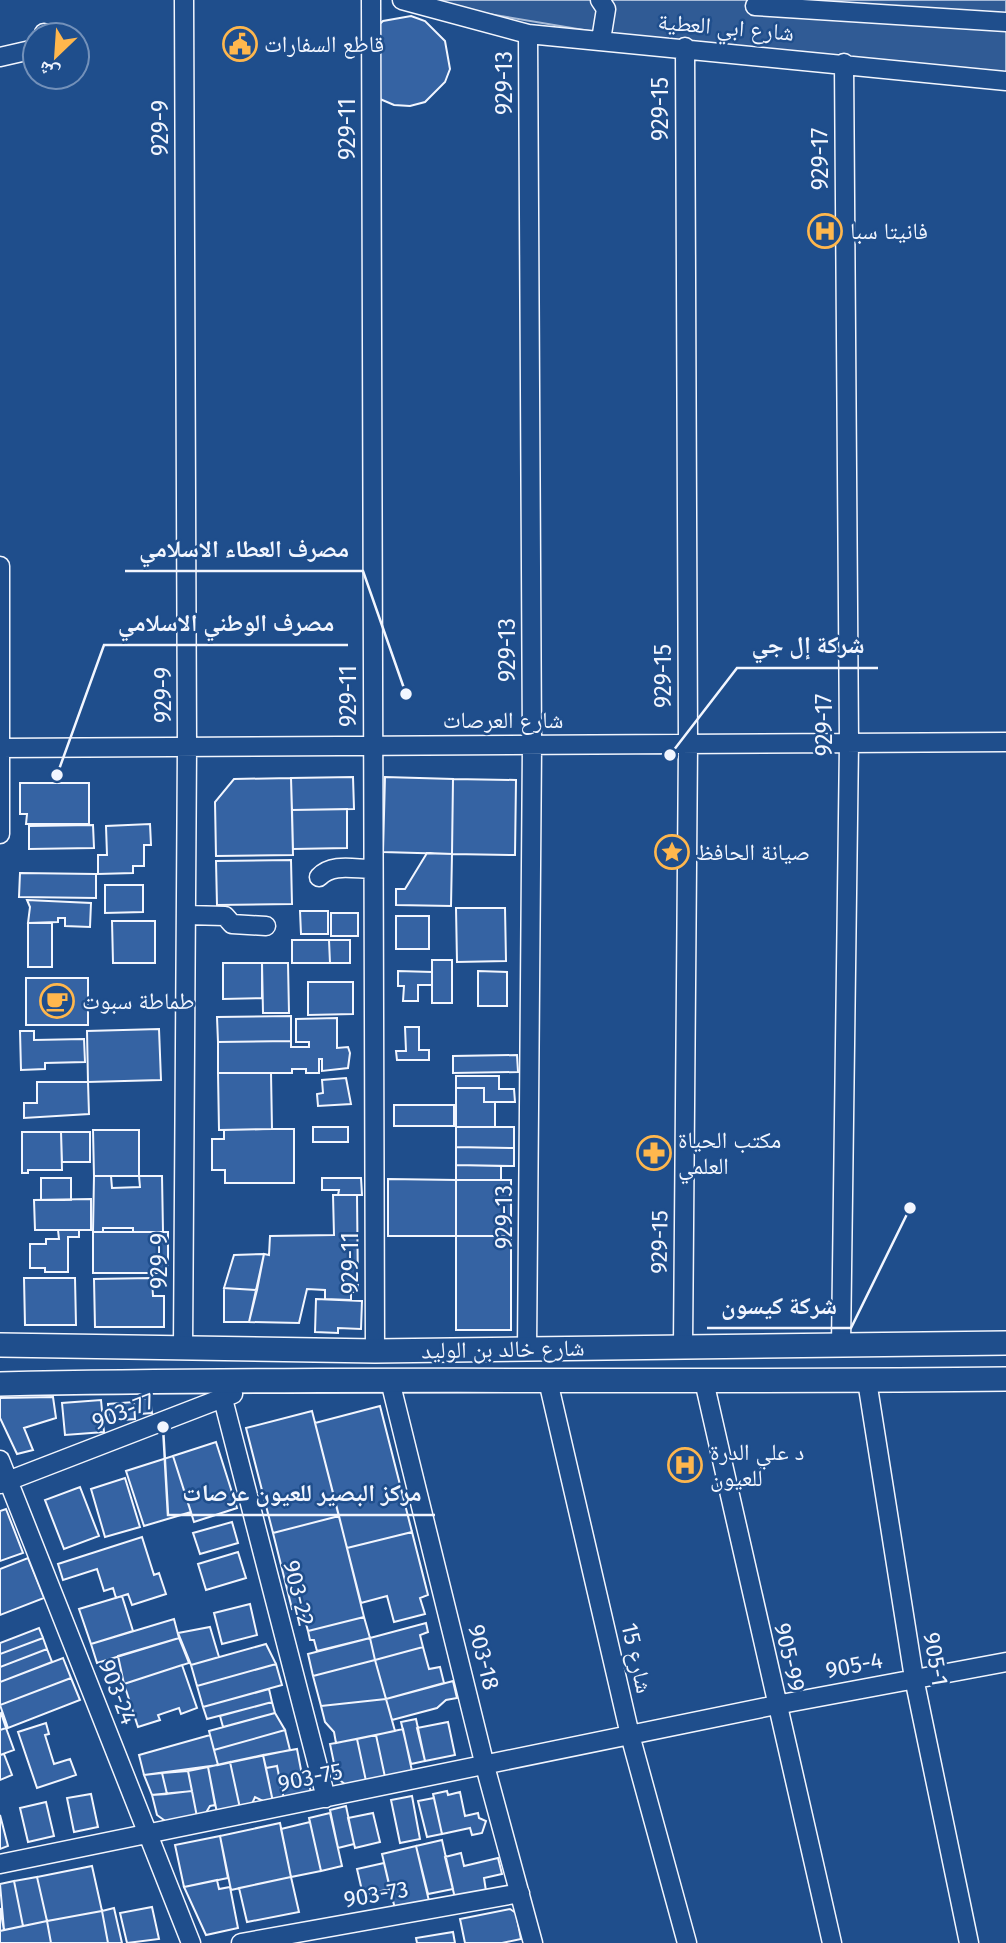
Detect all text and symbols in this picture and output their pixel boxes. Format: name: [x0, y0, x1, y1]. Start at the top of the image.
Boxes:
street label: شارع ابي العطية: [656, 7, 795, 52]
north arrow: [21, 21, 91, 91]
public building icon: قاطع السفارات: [221, 25, 259, 63]
place label: قاطع السفارات: [264, 30, 384, 59]
street label: 929-13: [490, 51, 518, 115]
text: ش: [35, 56, 63, 86]
street label: 929-15: [646, 77, 674, 141]
street label: 929-11: [333, 98, 361, 160]
street label: 929-9: [146, 100, 174, 156]
street label: 929-17: [806, 128, 834, 190]
hospital icon: فانيتا سبا: [806, 212, 844, 250]
place label: فانيتا سبا: [850, 217, 928, 245]
callout: مصرف العطاء الاسلامي: [125, 526, 363, 571]
text: مصرف العطاء الاسلامي: [139, 535, 349, 568]
callout: مصرف الوطني الاسلامي: [104, 600, 348, 645]
text: مصرف الوطني الاسلامي: [118, 609, 334, 642]
street label: 929-13: [493, 618, 521, 682]
callout: شركة إل جي: [737, 623, 878, 668]
text: شركة إل جي: [751, 631, 865, 664]
street label: 929-15: [649, 644, 677, 708]
street label: 929-11: [334, 665, 362, 727]
street label: 929-9: [149, 667, 177, 723]
street label: 929-17: [810, 694, 838, 756]
street label: شارع العرصات: [443, 706, 563, 735]
place icon: صيانة الحافظ: [653, 833, 691, 871]
place label: صيانة الحافظ: [696, 838, 810, 866]
cafe icon: طماطة سبوت: [38, 982, 76, 1020]
place label: طماطة سبوت: [82, 987, 195, 1015]
place label: مكتب الحياة العلمي: [678, 1126, 781, 1185]
pharmacy icon: مكتب الحياة العلمي: [635, 1134, 673, 1172]
street label: 929-13: [490, 1185, 518, 1249]
street label: 929-15: [644, 1210, 674, 1274]
street label: 929-11: [336, 1232, 364, 1294]
street label: 929-9: [145, 1233, 173, 1289]
callout: شركة كيسون: [707, 1283, 851, 1328]
text: شركة كيسون: [721, 1292, 837, 1320]
street label: شارع خالد بن الوليد: [421, 1334, 585, 1365]
street label: 903-77: [88, 1386, 158, 1436]
place label: د علي الدرة للعيون: [710, 1438, 804, 1492]
hospital icon: د علي الدرة للعيون: [666, 1446, 704, 1484]
callout: مركز البصير للعيون عرصات: [168, 1470, 435, 1515]
text: مركز البصير للعيون عرصات: [182, 1479, 422, 1507]
street label: 903-22: [277, 1557, 321, 1629]
street label: شارع 15: [614, 1620, 659, 1696]
street label: 905-99: [769, 1620, 811, 1694]
street label: 903-18: [462, 1621, 506, 1693]
street label: 905-1: [918, 1630, 954, 1688]
street label: 905-4: [823, 1646, 885, 1684]
street label: 903-24: [93, 1656, 143, 1728]
street label: 903-75: [275, 1757, 345, 1797]
street label: 903-73: [341, 1875, 411, 1913]

